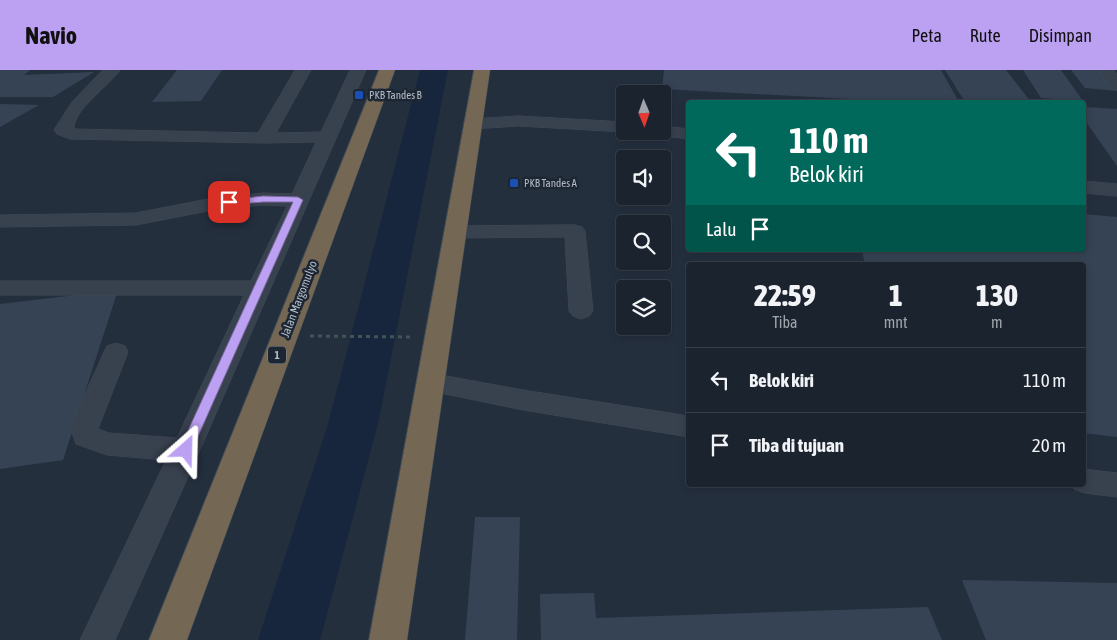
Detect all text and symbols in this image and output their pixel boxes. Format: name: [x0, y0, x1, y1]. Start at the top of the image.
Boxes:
text: Navio: [25, 22, 77, 49]
text: Peta: [911, 25, 942, 46]
text: Rute: [970, 25, 1001, 46]
text: Disimpan: [1029, 25, 1092, 46]
north arrow: [616, 85, 671, 140]
map controls: [616, 85, 671, 335]
marker: PKB Tandes B: [353, 89, 365, 101]
place label: PKB Tandes B: [369, 89, 423, 101]
icon: left: [706, 120, 771, 185]
text: 110 m: [789, 120, 868, 160]
button: sound: [616, 150, 671, 205]
text: Belok kiri: [789, 161, 864, 187]
marker: PKB Tandes A: [508, 177, 520, 189]
place label: PKB Tandes A: [524, 177, 578, 189]
pin: [208, 181, 250, 223]
icon: arrive: [215, 188, 243, 216]
button: search: [616, 215, 671, 270]
icon: arrive: [746, 215, 774, 243]
text: Lalu: [706, 218, 736, 240]
street label: Jalan Margomulyo: [278, 258, 320, 339]
text: 22:59: [754, 278, 816, 312]
text: 1: [889, 278, 903, 312]
text: 130: [976, 278, 1018, 312]
button: layers: [616, 280, 671, 335]
text: Tiba: [772, 313, 798, 331]
text: mnt: [884, 313, 908, 331]
text: m: [991, 313, 1003, 331]
road number: 1: [268, 346, 286, 364]
icon: left: [706, 366, 734, 394]
text: Belok kiri: [749, 369, 814, 391]
text: 110 m: [1023, 369, 1066, 391]
position arrow: [159, 423, 211, 475]
icon: arrive: [706, 431, 734, 459]
text: Tiba di tujuan: [749, 434, 844, 456]
text: 20 m: [1032, 434, 1066, 456]

